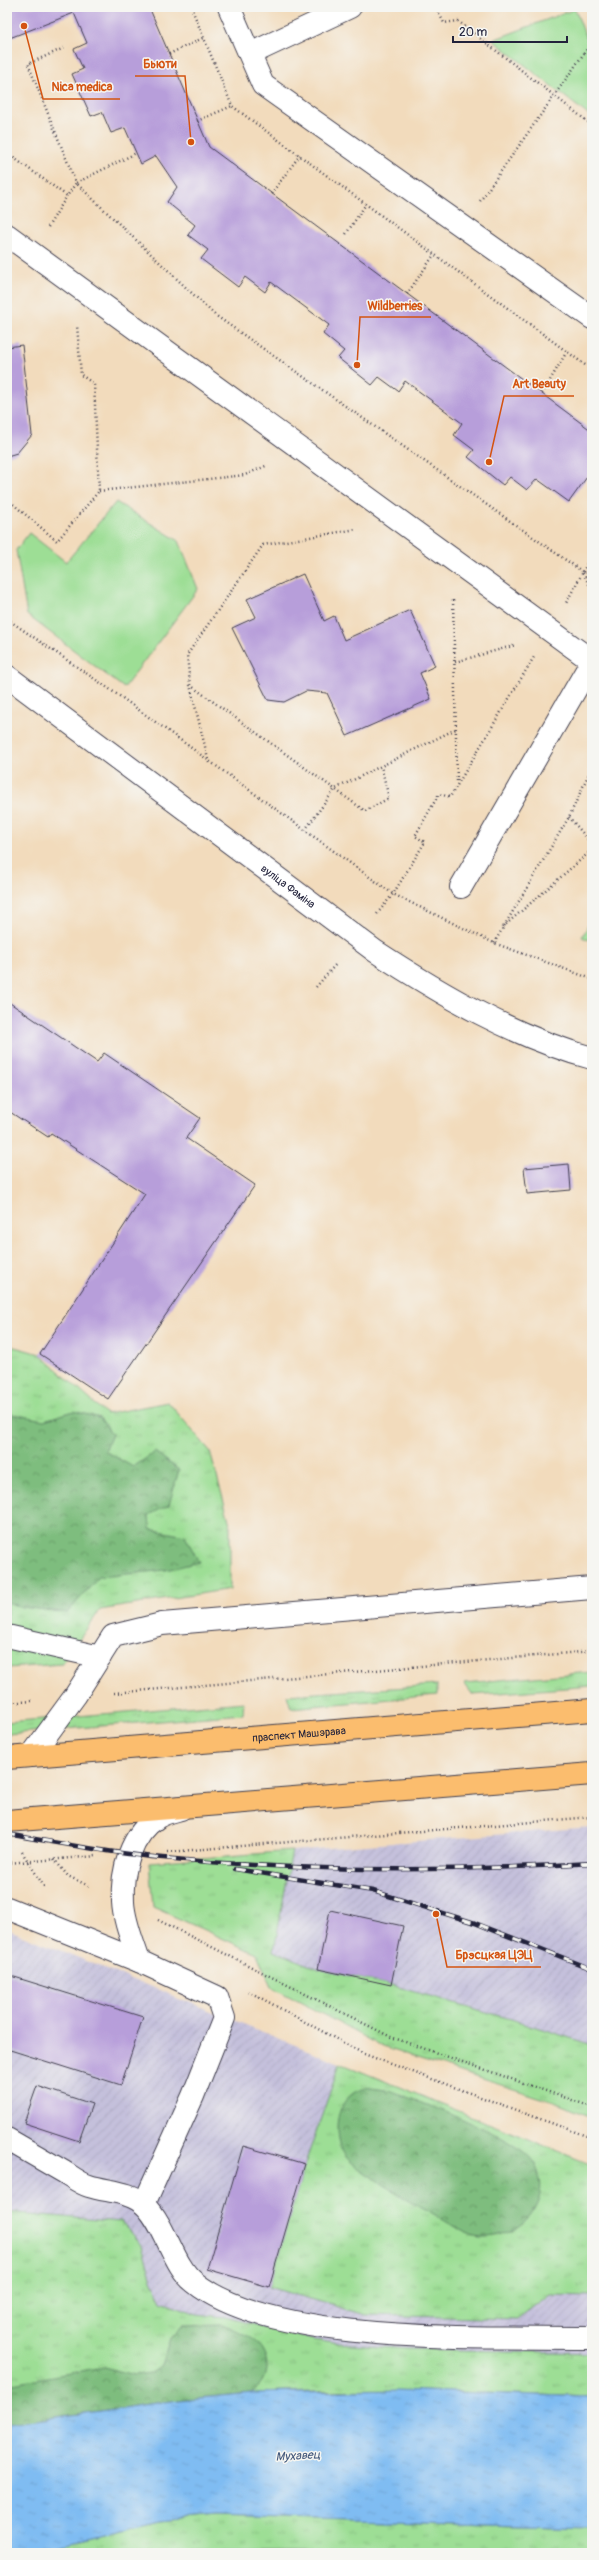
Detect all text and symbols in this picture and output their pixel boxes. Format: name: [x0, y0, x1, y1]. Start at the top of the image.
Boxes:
scale bar: [453, 18, 567, 44]
text: 20 m: [459, 25, 488, 40]
callout: Бьюти: [135, 52, 185, 76]
text: Бьюти: [143, 57, 177, 72]
callout: Nica medica: [43, 75, 120, 99]
text: Nica medica: [52, 80, 113, 95]
callout: Wildberries: [360, 293, 431, 317]
text: Wildberries: [368, 299, 423, 314]
callout: Art Beauty: [504, 372, 574, 396]
text: Art Beauty: [512, 377, 567, 392]
street label: вуліца Фаміна: [258, 862, 318, 911]
street label: праспект Машэрава: [252, 1724, 346, 1744]
callout: Брэсцкая ЦЭЦ: [447, 1943, 541, 1967]
text: Брэсцкая ЦЭЦ: [455, 1948, 533, 1963]
water label: Мухавец: [275, 2447, 321, 2465]

